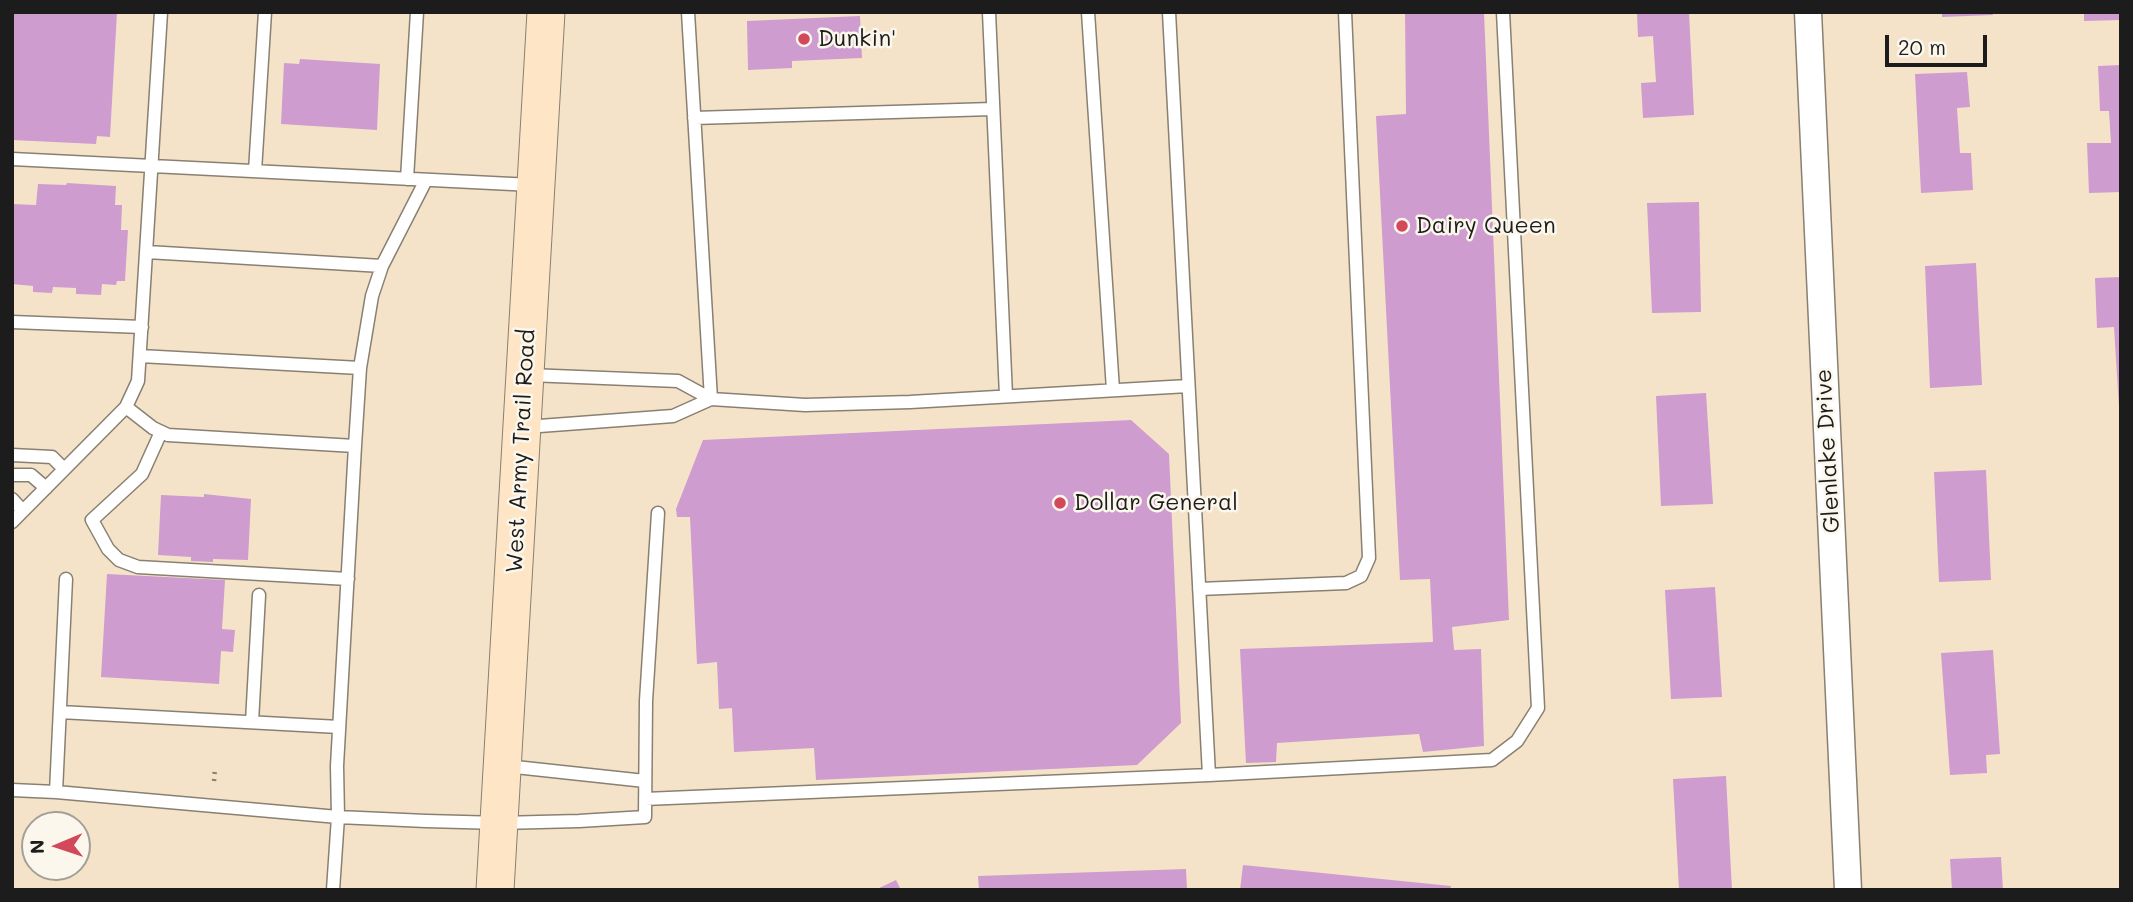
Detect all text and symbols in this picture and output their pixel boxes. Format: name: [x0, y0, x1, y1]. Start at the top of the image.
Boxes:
scale bar: [1888, 21, 1990, 65]
place label: Dunkin': [818, 25, 896, 53]
marker: Dunkin': [796, 31, 812, 47]
text: 20 m: [1898, 33, 1946, 60]
place label: Dairy Queen: [1416, 212, 1556, 240]
marker: Dairy Queen: [1394, 218, 1410, 234]
street label: West Army Trail Road: [501, 328, 541, 574]
street label: Glenlake Drive: [1810, 368, 1846, 534]
place label: Dollar General: [1074, 489, 1238, 517]
marker: Dollar General: [1052, 495, 1068, 511]
north arrow: [21, 811, 91, 881]
text: N: [24, 839, 49, 854]

